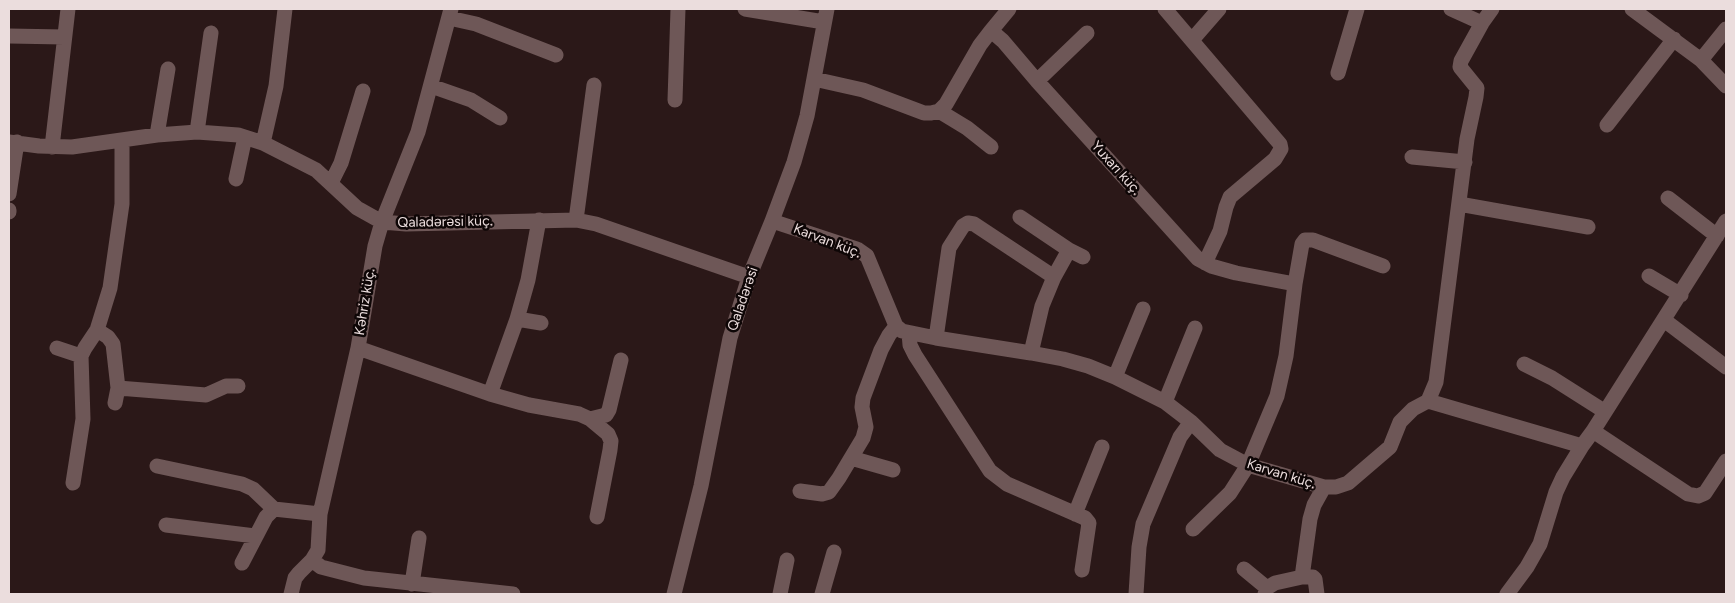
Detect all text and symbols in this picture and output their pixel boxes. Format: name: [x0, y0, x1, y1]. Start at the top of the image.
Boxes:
street label: Yuxarı küç.: [1088, 138, 1144, 198]
street label: Qaladərəsi küç.: [397, 213, 493, 231]
street label: Karvan küç.: [791, 220, 863, 262]
street label: Qaladərəsi: [724, 265, 762, 333]
street label: Kəhriz küç.: [351, 267, 379, 337]
street label: Karvan küç.: [1245, 456, 1317, 492]

